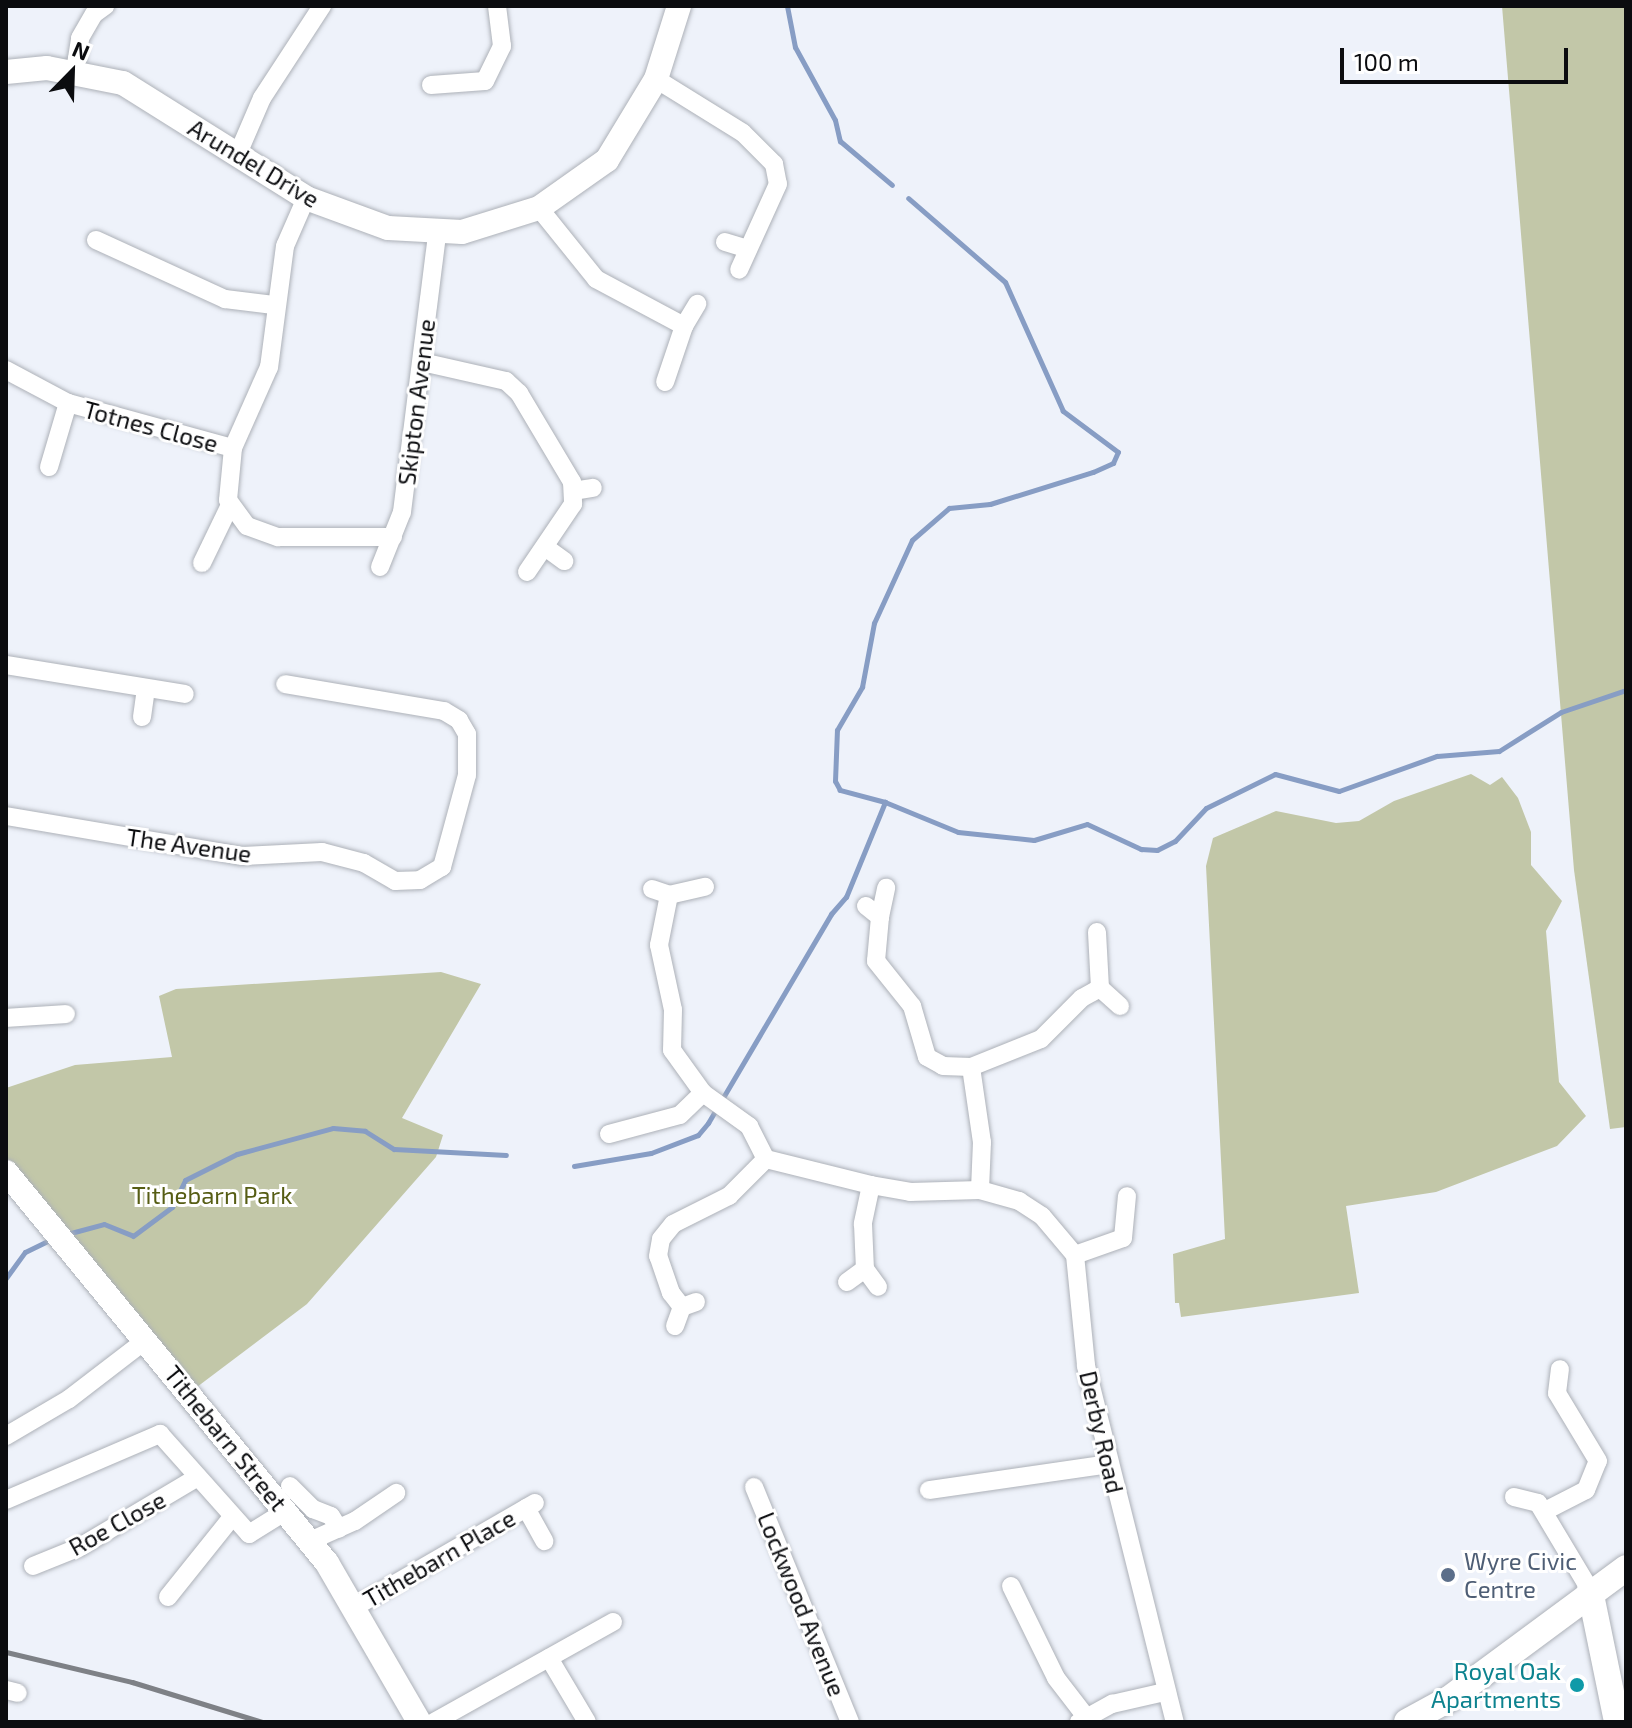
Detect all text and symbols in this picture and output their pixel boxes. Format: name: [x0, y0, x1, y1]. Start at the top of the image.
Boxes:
north arrow: [32, 32, 112, 112]
scale bar: [1344, 32, 1572, 82]
text: N: [69, 35, 94, 65]
text: 100 m: [1354, 47, 1419, 76]
street label: Arundel Drive: [183, 112, 325, 214]
street label: Skipton Avenue: [391, 317, 441, 487]
street label: Totnes Close: [81, 394, 221, 458]
street label: The Avenue: [124, 822, 254, 868]
park label: Tithebarn Park: [132, 1181, 292, 1209]
street label: Tithebarn Street: [159, 1360, 293, 1516]
street label: Derby Road: [1074, 1368, 1130, 1496]
street label: Roe Close: [64, 1485, 170, 1561]
street label: Tithebarn Place: [358, 1503, 520, 1613]
street label: Lockwood Avenue: [752, 1508, 852, 1700]
place label: Wyre Civic Centre: [1464, 1547, 1577, 1603]
marker: Wyre Civic Centre: [1439, 1566, 1457, 1584]
place label: Royal Oak Apartments: [1431, 1657, 1561, 1713]
marker: Royal Oak Apartments: [1568, 1676, 1586, 1694]

